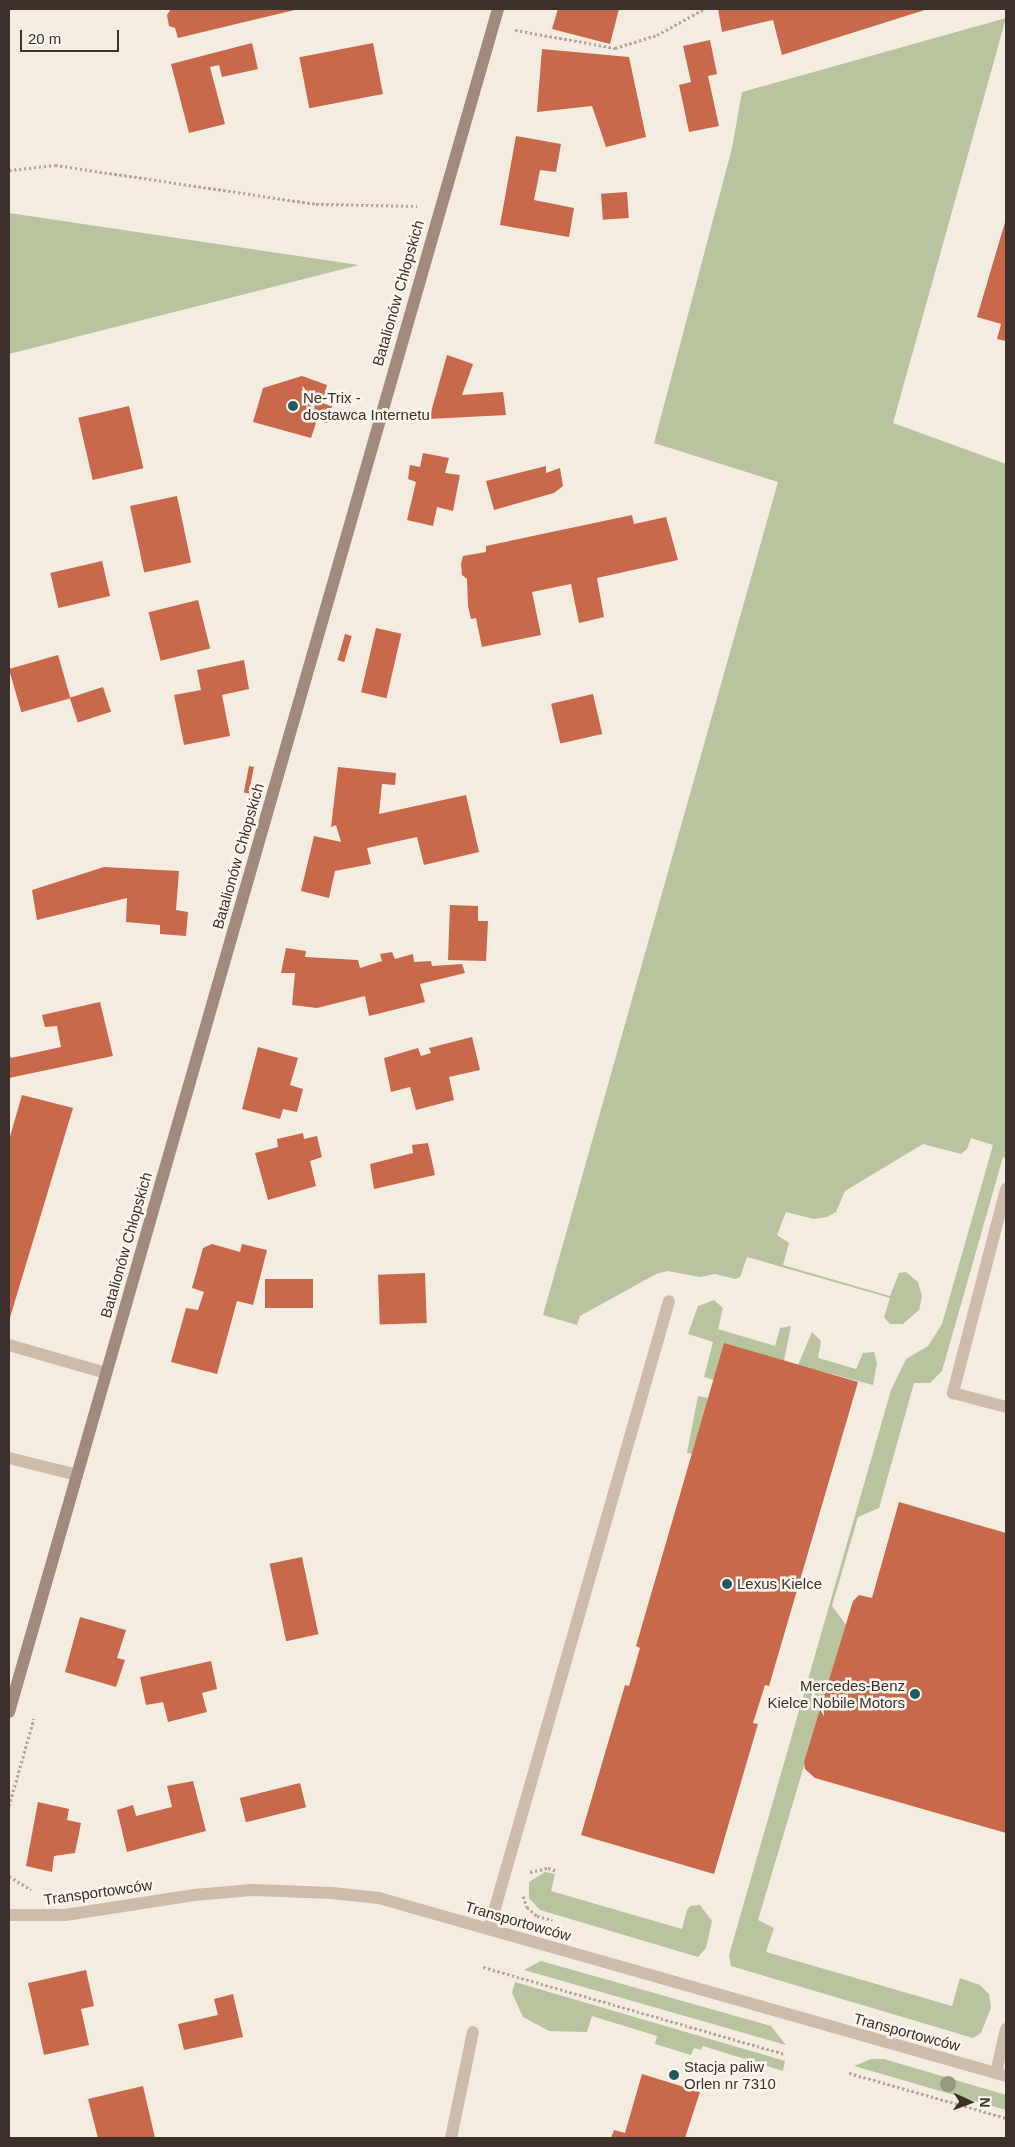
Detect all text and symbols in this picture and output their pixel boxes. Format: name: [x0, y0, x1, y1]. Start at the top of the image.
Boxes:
scale bar: [22, 20, 121, 52]
text: 20 m: [28, 30, 61, 47]
street label: Batalionów Chłopskich: [369, 218, 427, 368]
place label: Ne-Trix - dostawca Internetu: [303, 388, 430, 423]
marker: Ne-Trix - dostawca Internetu: [287, 400, 299, 412]
street label: Batalionów Chłopskich: [209, 781, 267, 931]
street label: Batalionów Chłopskich: [97, 1170, 155, 1320]
place label: Lexus Kielce: [737, 1575, 822, 1593]
marker: Lexus Kielce: [721, 1578, 733, 1590]
place label: Mercedes-Benz Kielce Nobile Motors: [767, 1676, 905, 1711]
marker: Mercedes-Benz Kielce Nobile Motors: [909, 1688, 921, 1700]
street label: Transportowców: [43, 1875, 153, 1909]
street label: Transportowców: [463, 1897, 573, 1945]
street label: Transportowców: [852, 2009, 962, 2055]
place label: Stacja paliw Orlen nr 7310: [684, 2057, 776, 2092]
marker: Stacja paliw Orlen nr 7310: [668, 2069, 680, 2081]
north arrow: [945, 2077, 995, 2127]
text: N: [977, 2097, 993, 2108]

